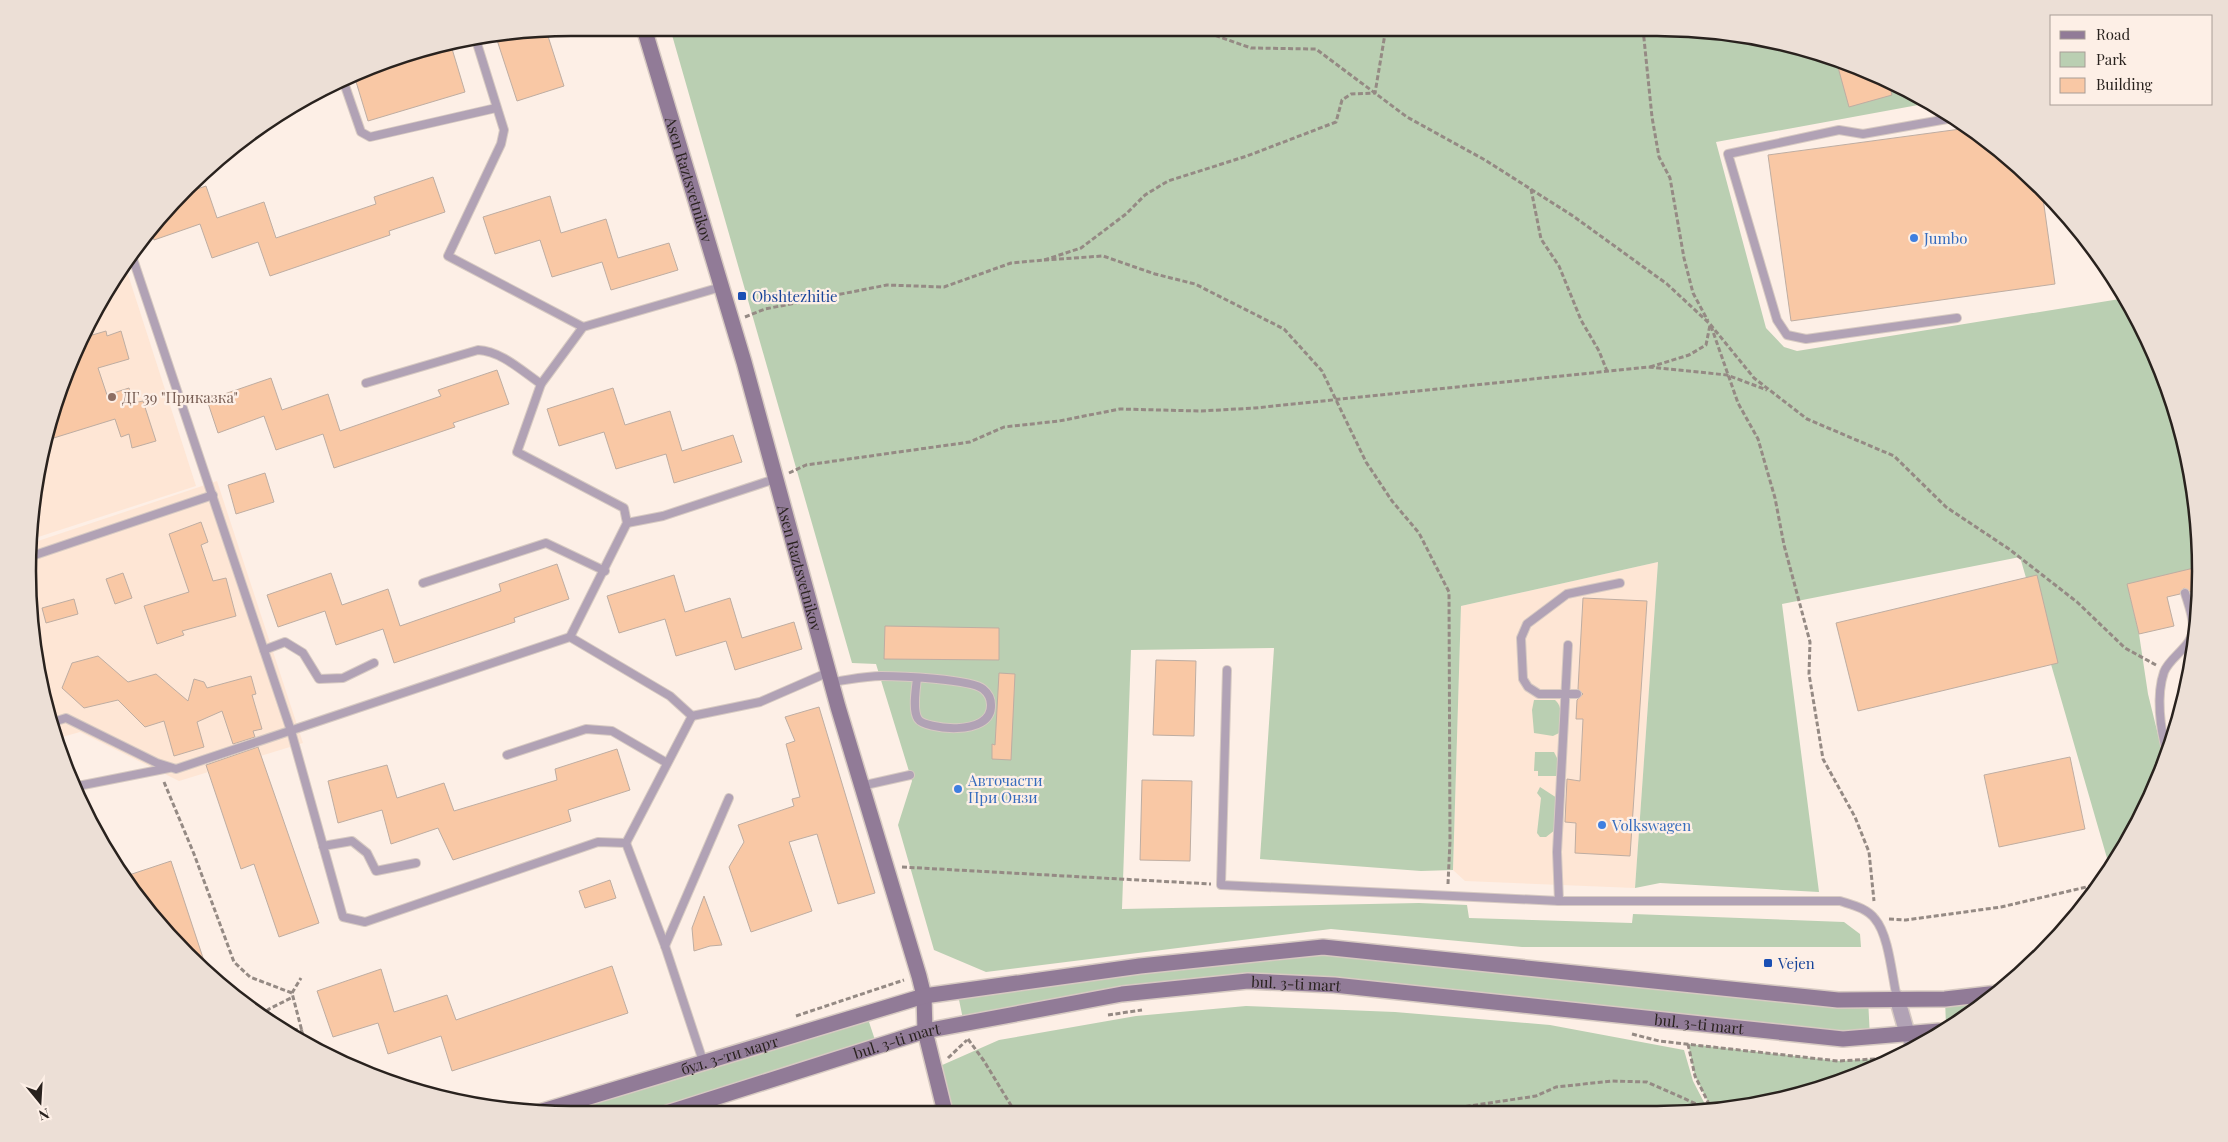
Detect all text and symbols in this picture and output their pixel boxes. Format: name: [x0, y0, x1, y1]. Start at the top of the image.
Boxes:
legend: [2050, 15, 2213, 105]
text: Road: [2096, 24, 2130, 44]
text: Park: [2096, 49, 2128, 69]
text: Building: [2096, 74, 2153, 94]
street label: Asen Raztsvetnikov: [661, 113, 718, 245]
place label: Jumbo: [1923, 228, 1967, 248]
marker: Jumbo: [1908, 232, 1920, 244]
place label: Obshtezhitie: [752, 286, 838, 306]
marker: Obshtezhitie: [736, 290, 748, 302]
place label: ДГ 39 "Приказка": [122, 387, 238, 407]
marker: ДГ 39 "Приказка": [106, 391, 118, 403]
street label: Asen Raztsvetnikov: [773, 502, 827, 634]
place label: Авточасти При Онзи: [967, 770, 1043, 807]
marker: Авточасти При Онзи: [952, 783, 964, 795]
place label: Volkswagen: [1611, 815, 1691, 835]
marker: Volkswagen: [1596, 819, 1608, 831]
place label: Vejen: [1777, 953, 1815, 973]
marker: Vejen: [1762, 957, 1774, 969]
street label: bul. 3-ti mart: [1251, 971, 1343, 996]
street label: bul. 3-ti mart: [1653, 1009, 1745, 1038]
street label: bul. 3-ti mart: [851, 1018, 942, 1063]
street label: бул. 3-ти март: [678, 1031, 781, 1079]
north arrow: [15, 1077, 65, 1127]
text: N: [36, 1104, 52, 1125]

